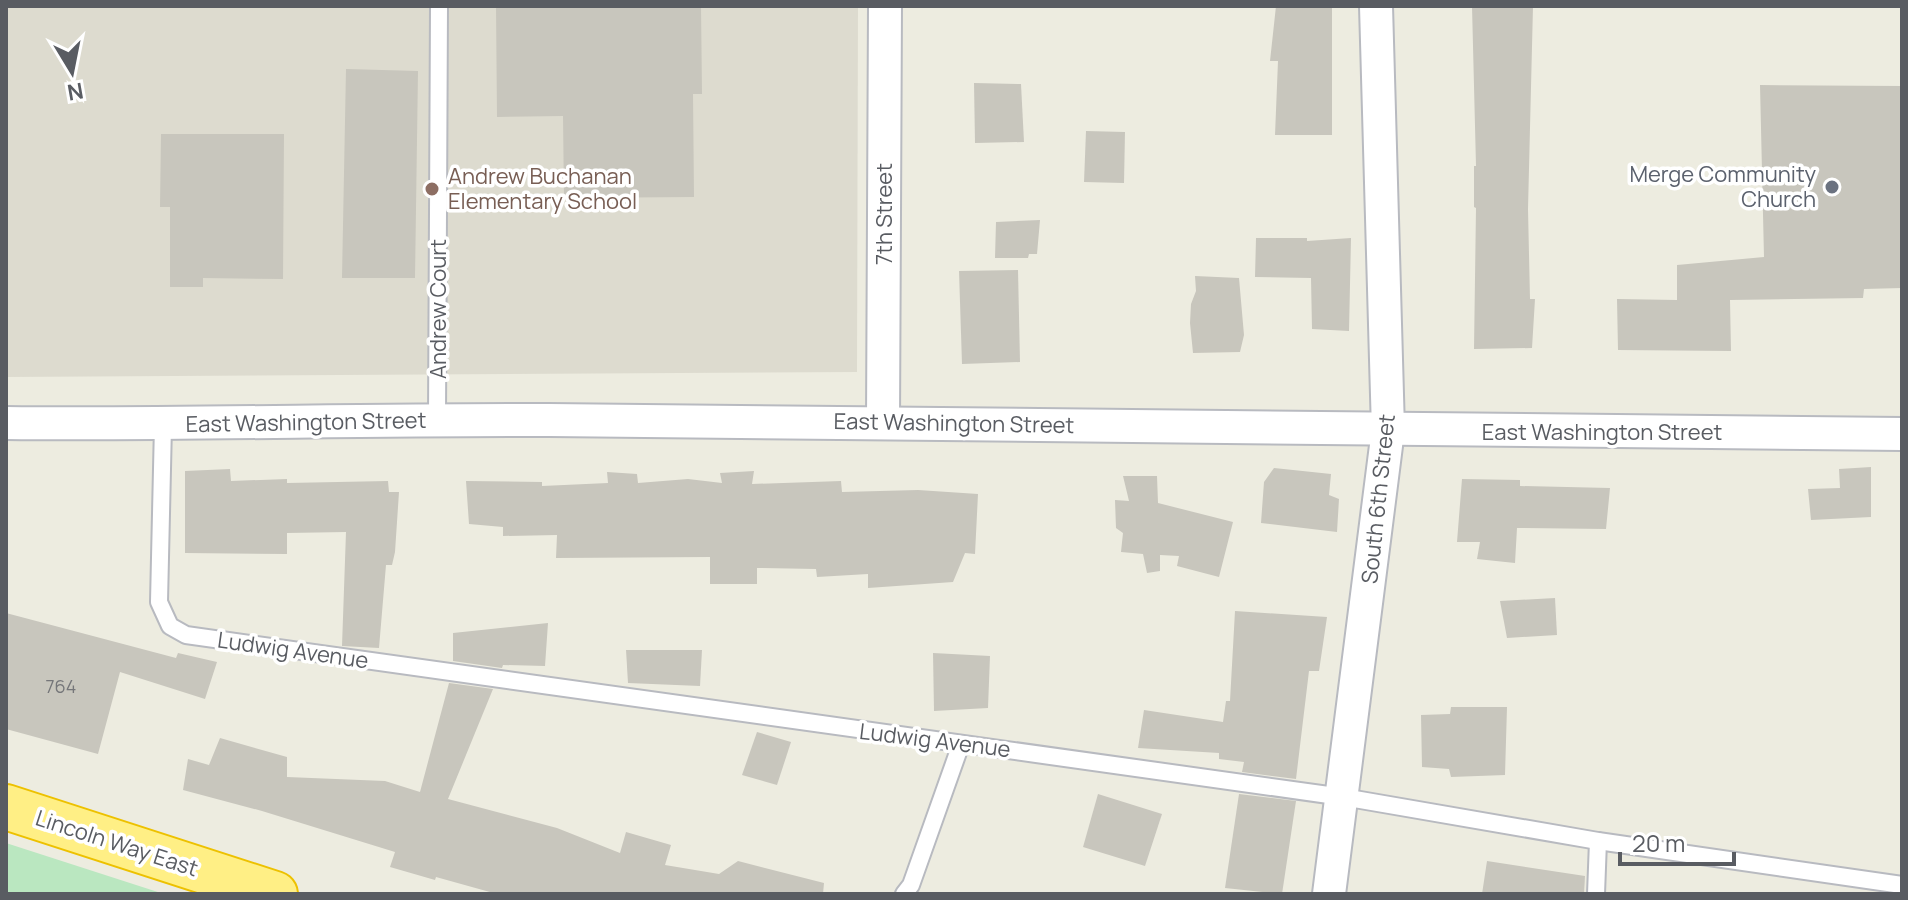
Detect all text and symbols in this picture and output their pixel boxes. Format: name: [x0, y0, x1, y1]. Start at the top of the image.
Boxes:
north arrow: [32, 32, 112, 112]
text: N: [65, 76, 86, 108]
place label: Merge Community Church: [1629, 159, 1816, 214]
place label: Andrew Buchanan Elementary School: [448, 161, 637, 216]
street label: 7th Street: [869, 163, 899, 265]
marker: Merge Community Church: [1823, 178, 1841, 196]
marker: Andrew Buchanan Elementary School: [423, 180, 441, 198]
street label: Andrew Court: [423, 239, 453, 379]
street label: East Washington Street: [185, 405, 427, 439]
street label: East Washington Street: [833, 406, 1075, 440]
street label: South 6th Street: [1354, 412, 1402, 585]
street label: East Washington Street: [1482, 417, 1723, 447]
street label: Ludwig Avenue: [216, 625, 371, 675]
house number: 764: [46, 674, 76, 698]
street label: Ludwig Avenue: [858, 716, 1012, 764]
street label: Lincoln Way East: [32, 803, 202, 883]
scale bar: [1620, 816, 1734, 866]
text: 20 m: [1632, 826, 1685, 859]

